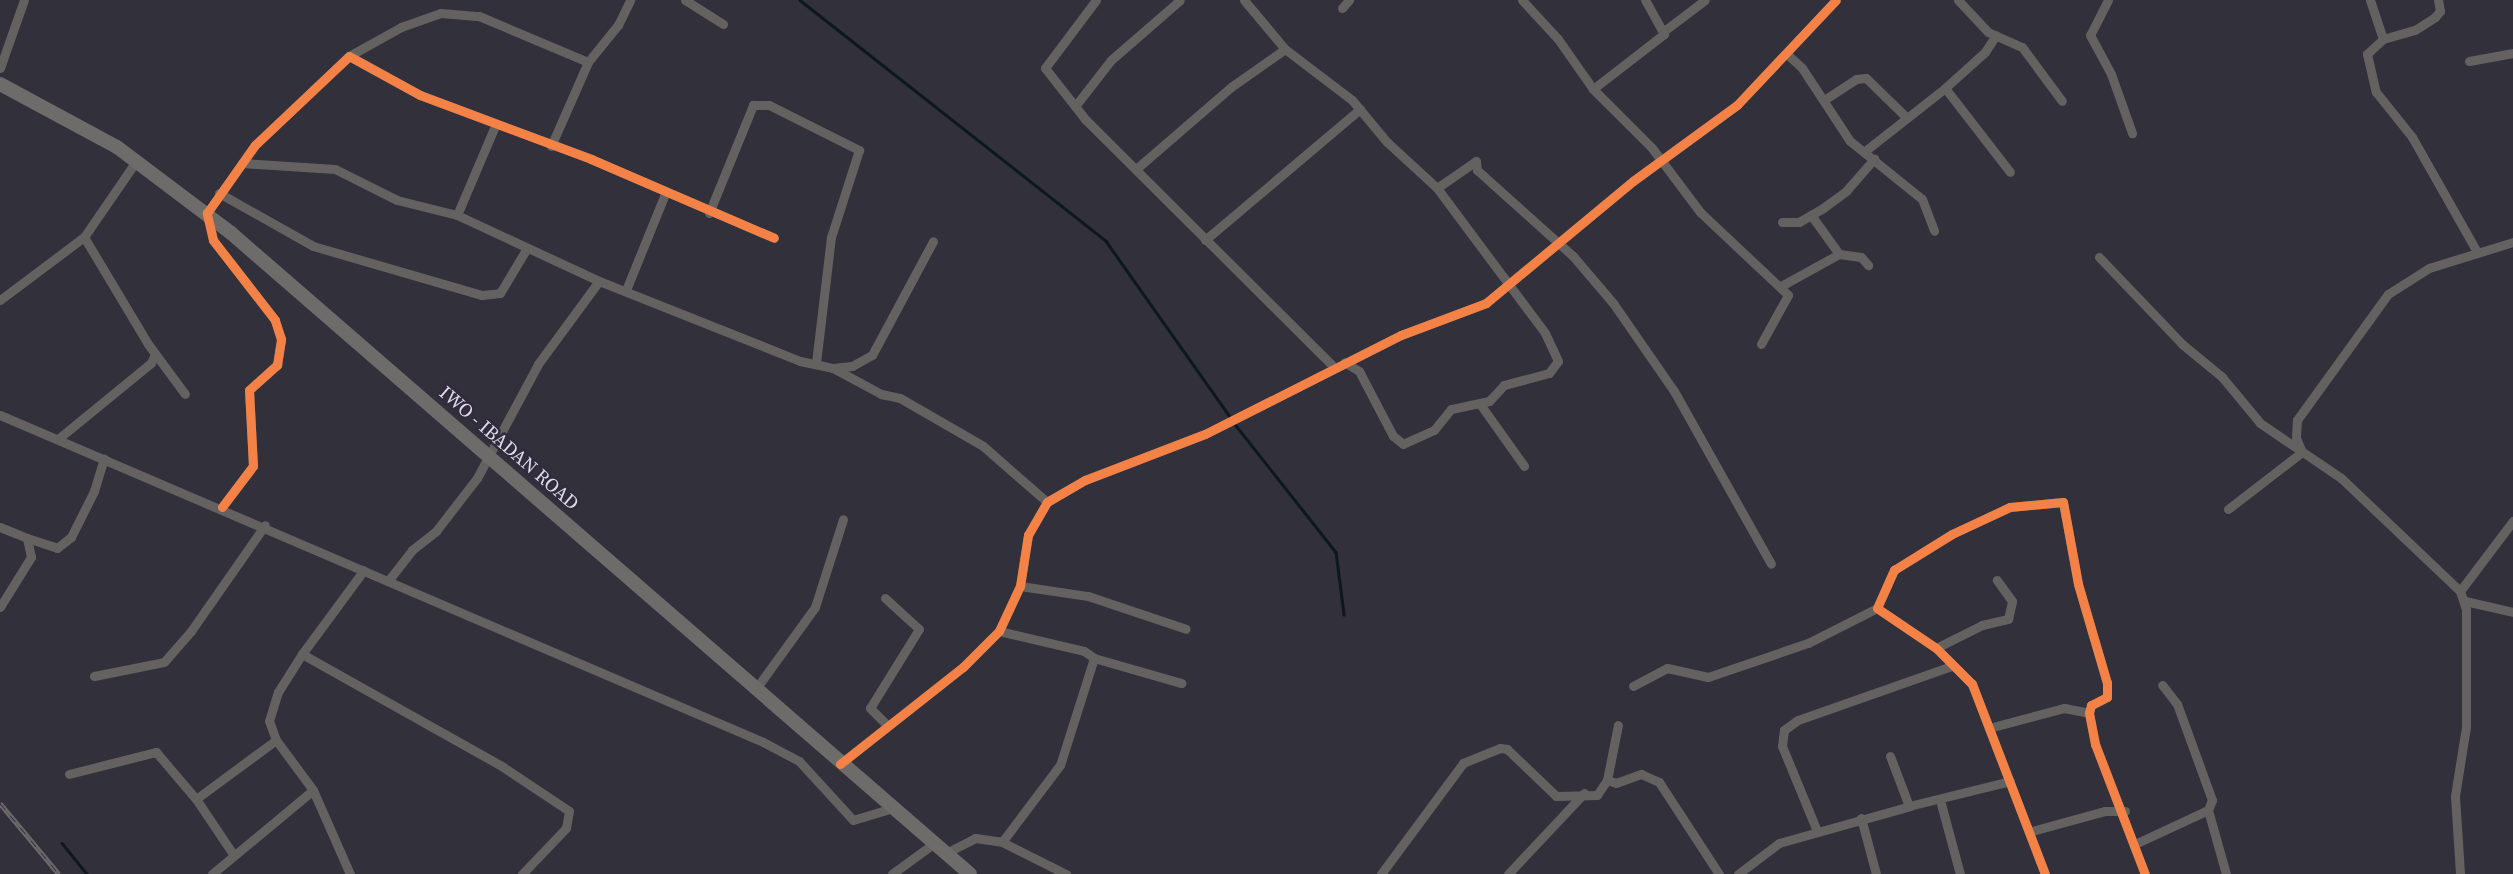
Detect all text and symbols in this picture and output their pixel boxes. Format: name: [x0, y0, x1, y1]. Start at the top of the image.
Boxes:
street label: IWO - IBADAN ROAD: [435, 381, 583, 515]

